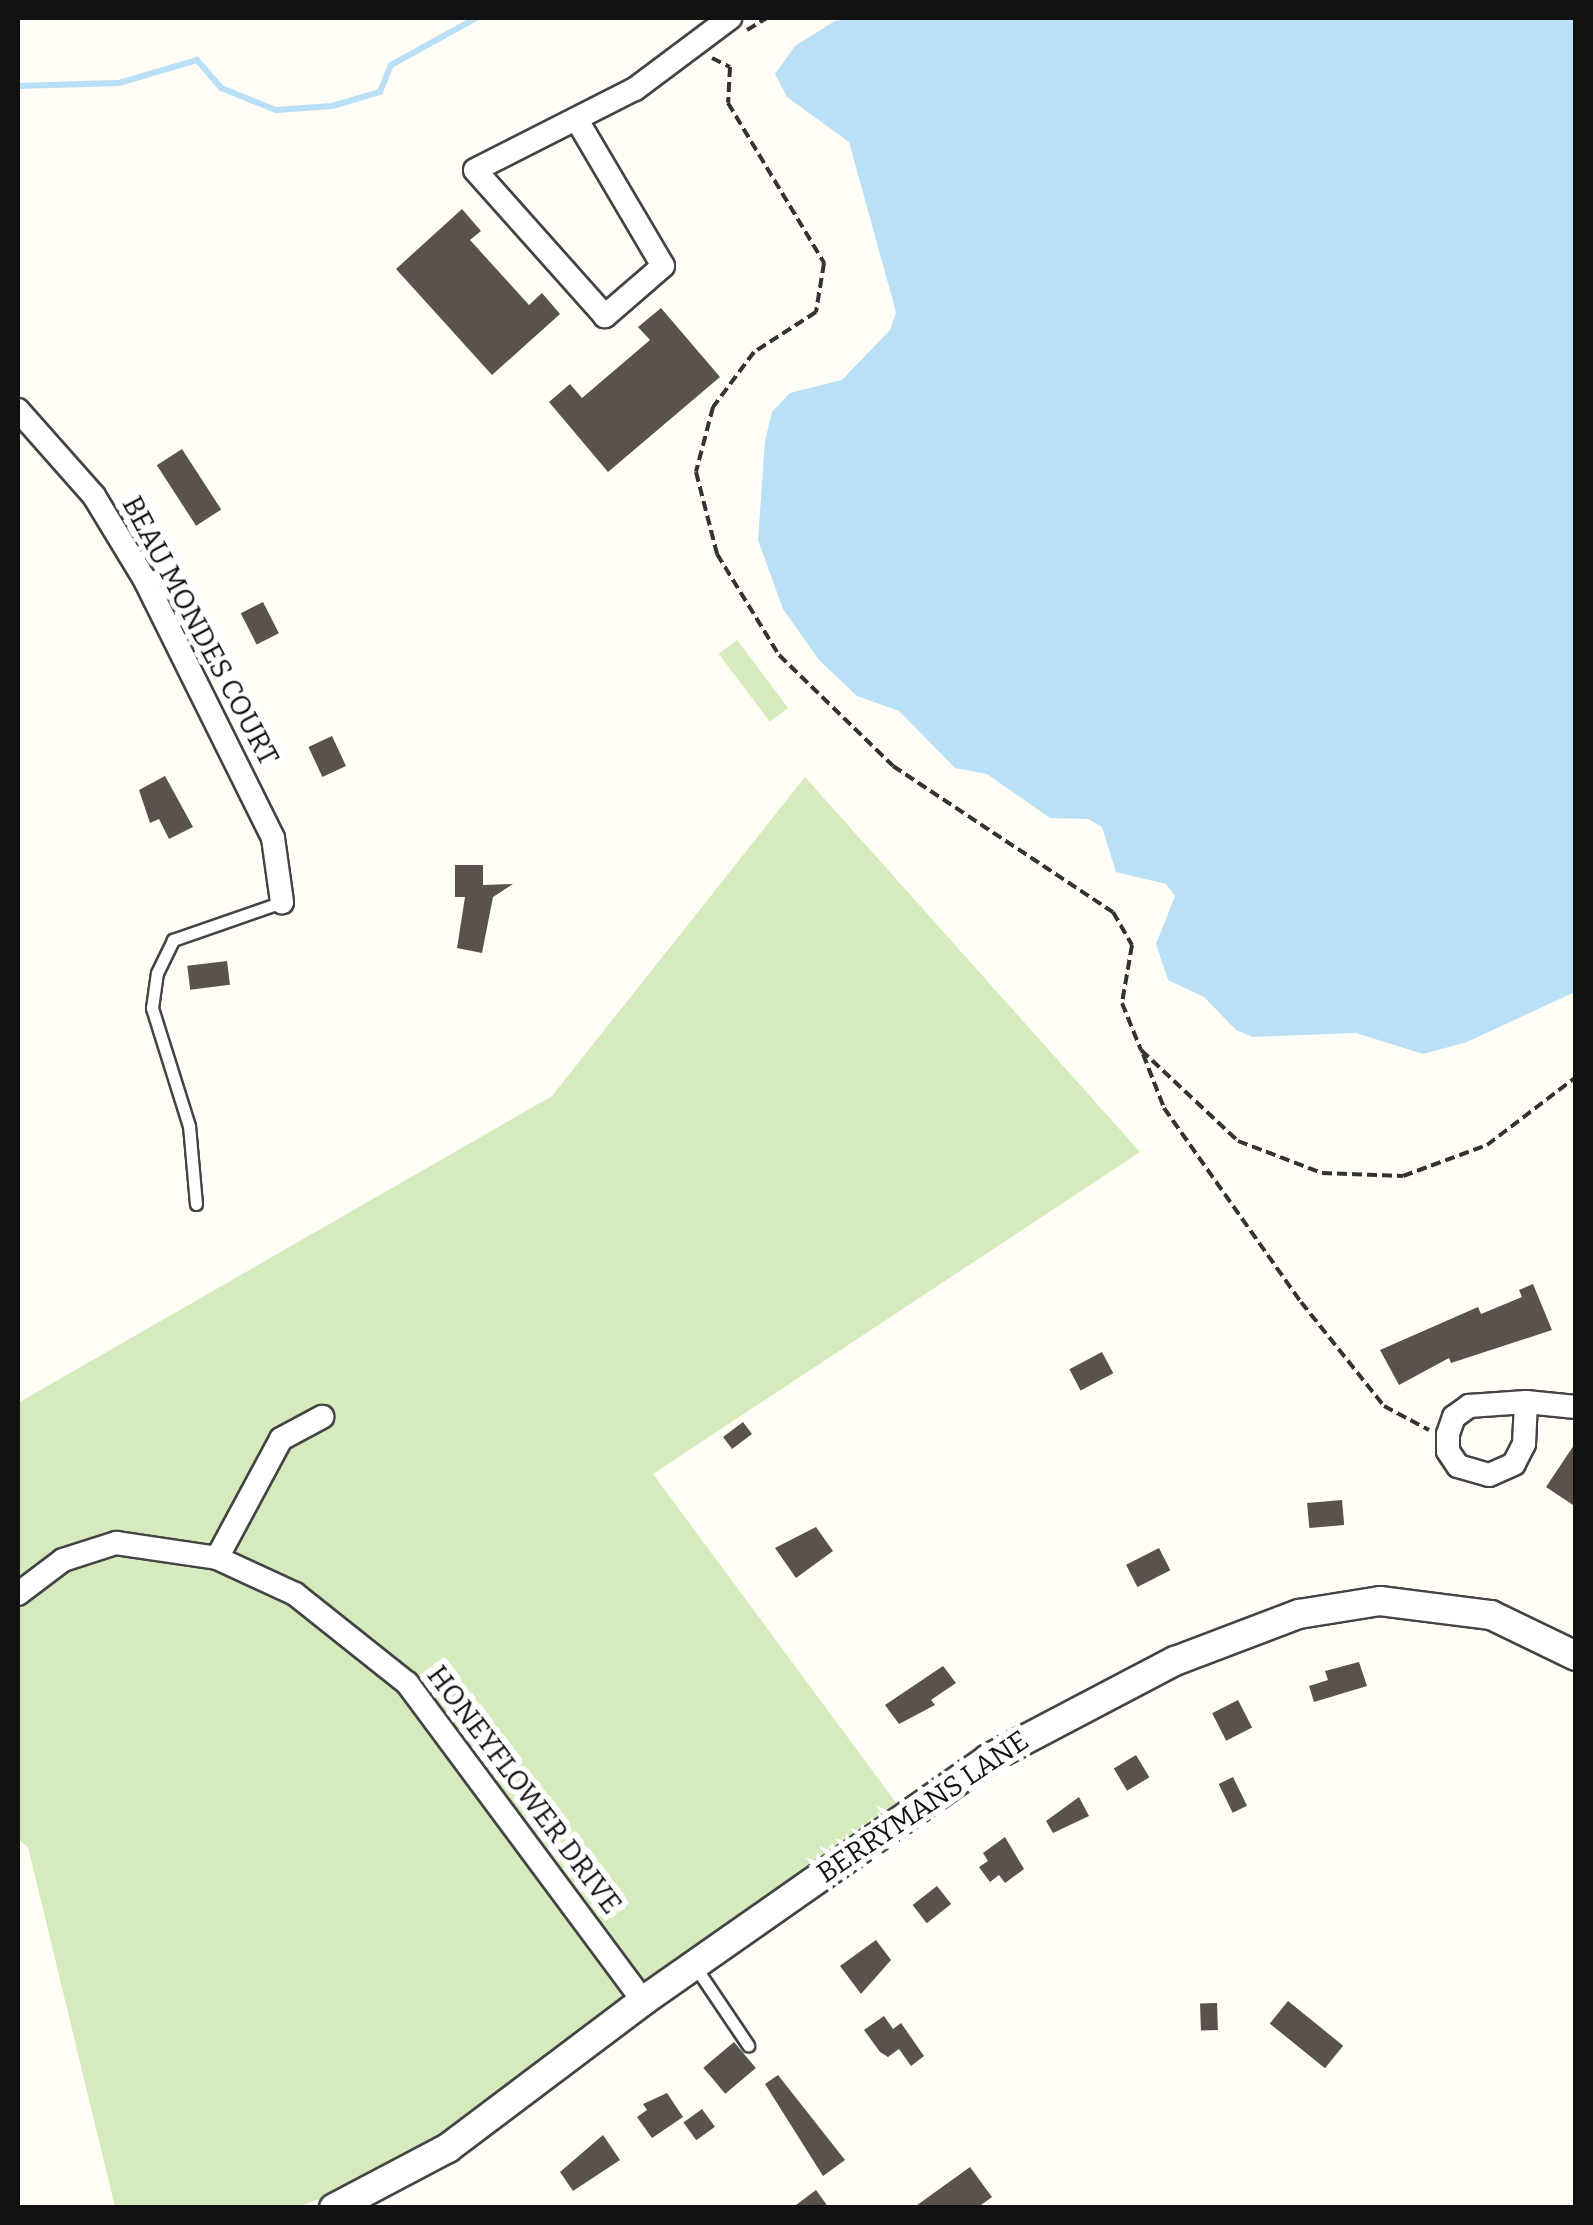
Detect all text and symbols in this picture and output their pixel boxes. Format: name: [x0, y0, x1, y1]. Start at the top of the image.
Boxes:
street label: BEAU MONDES COURT: [115, 491, 285, 771]
street label: HONEYFLOWER DRIVE: [420, 1659, 628, 1921]
street label: BERRYMANS LANE: [811, 1724, 1035, 1890]

